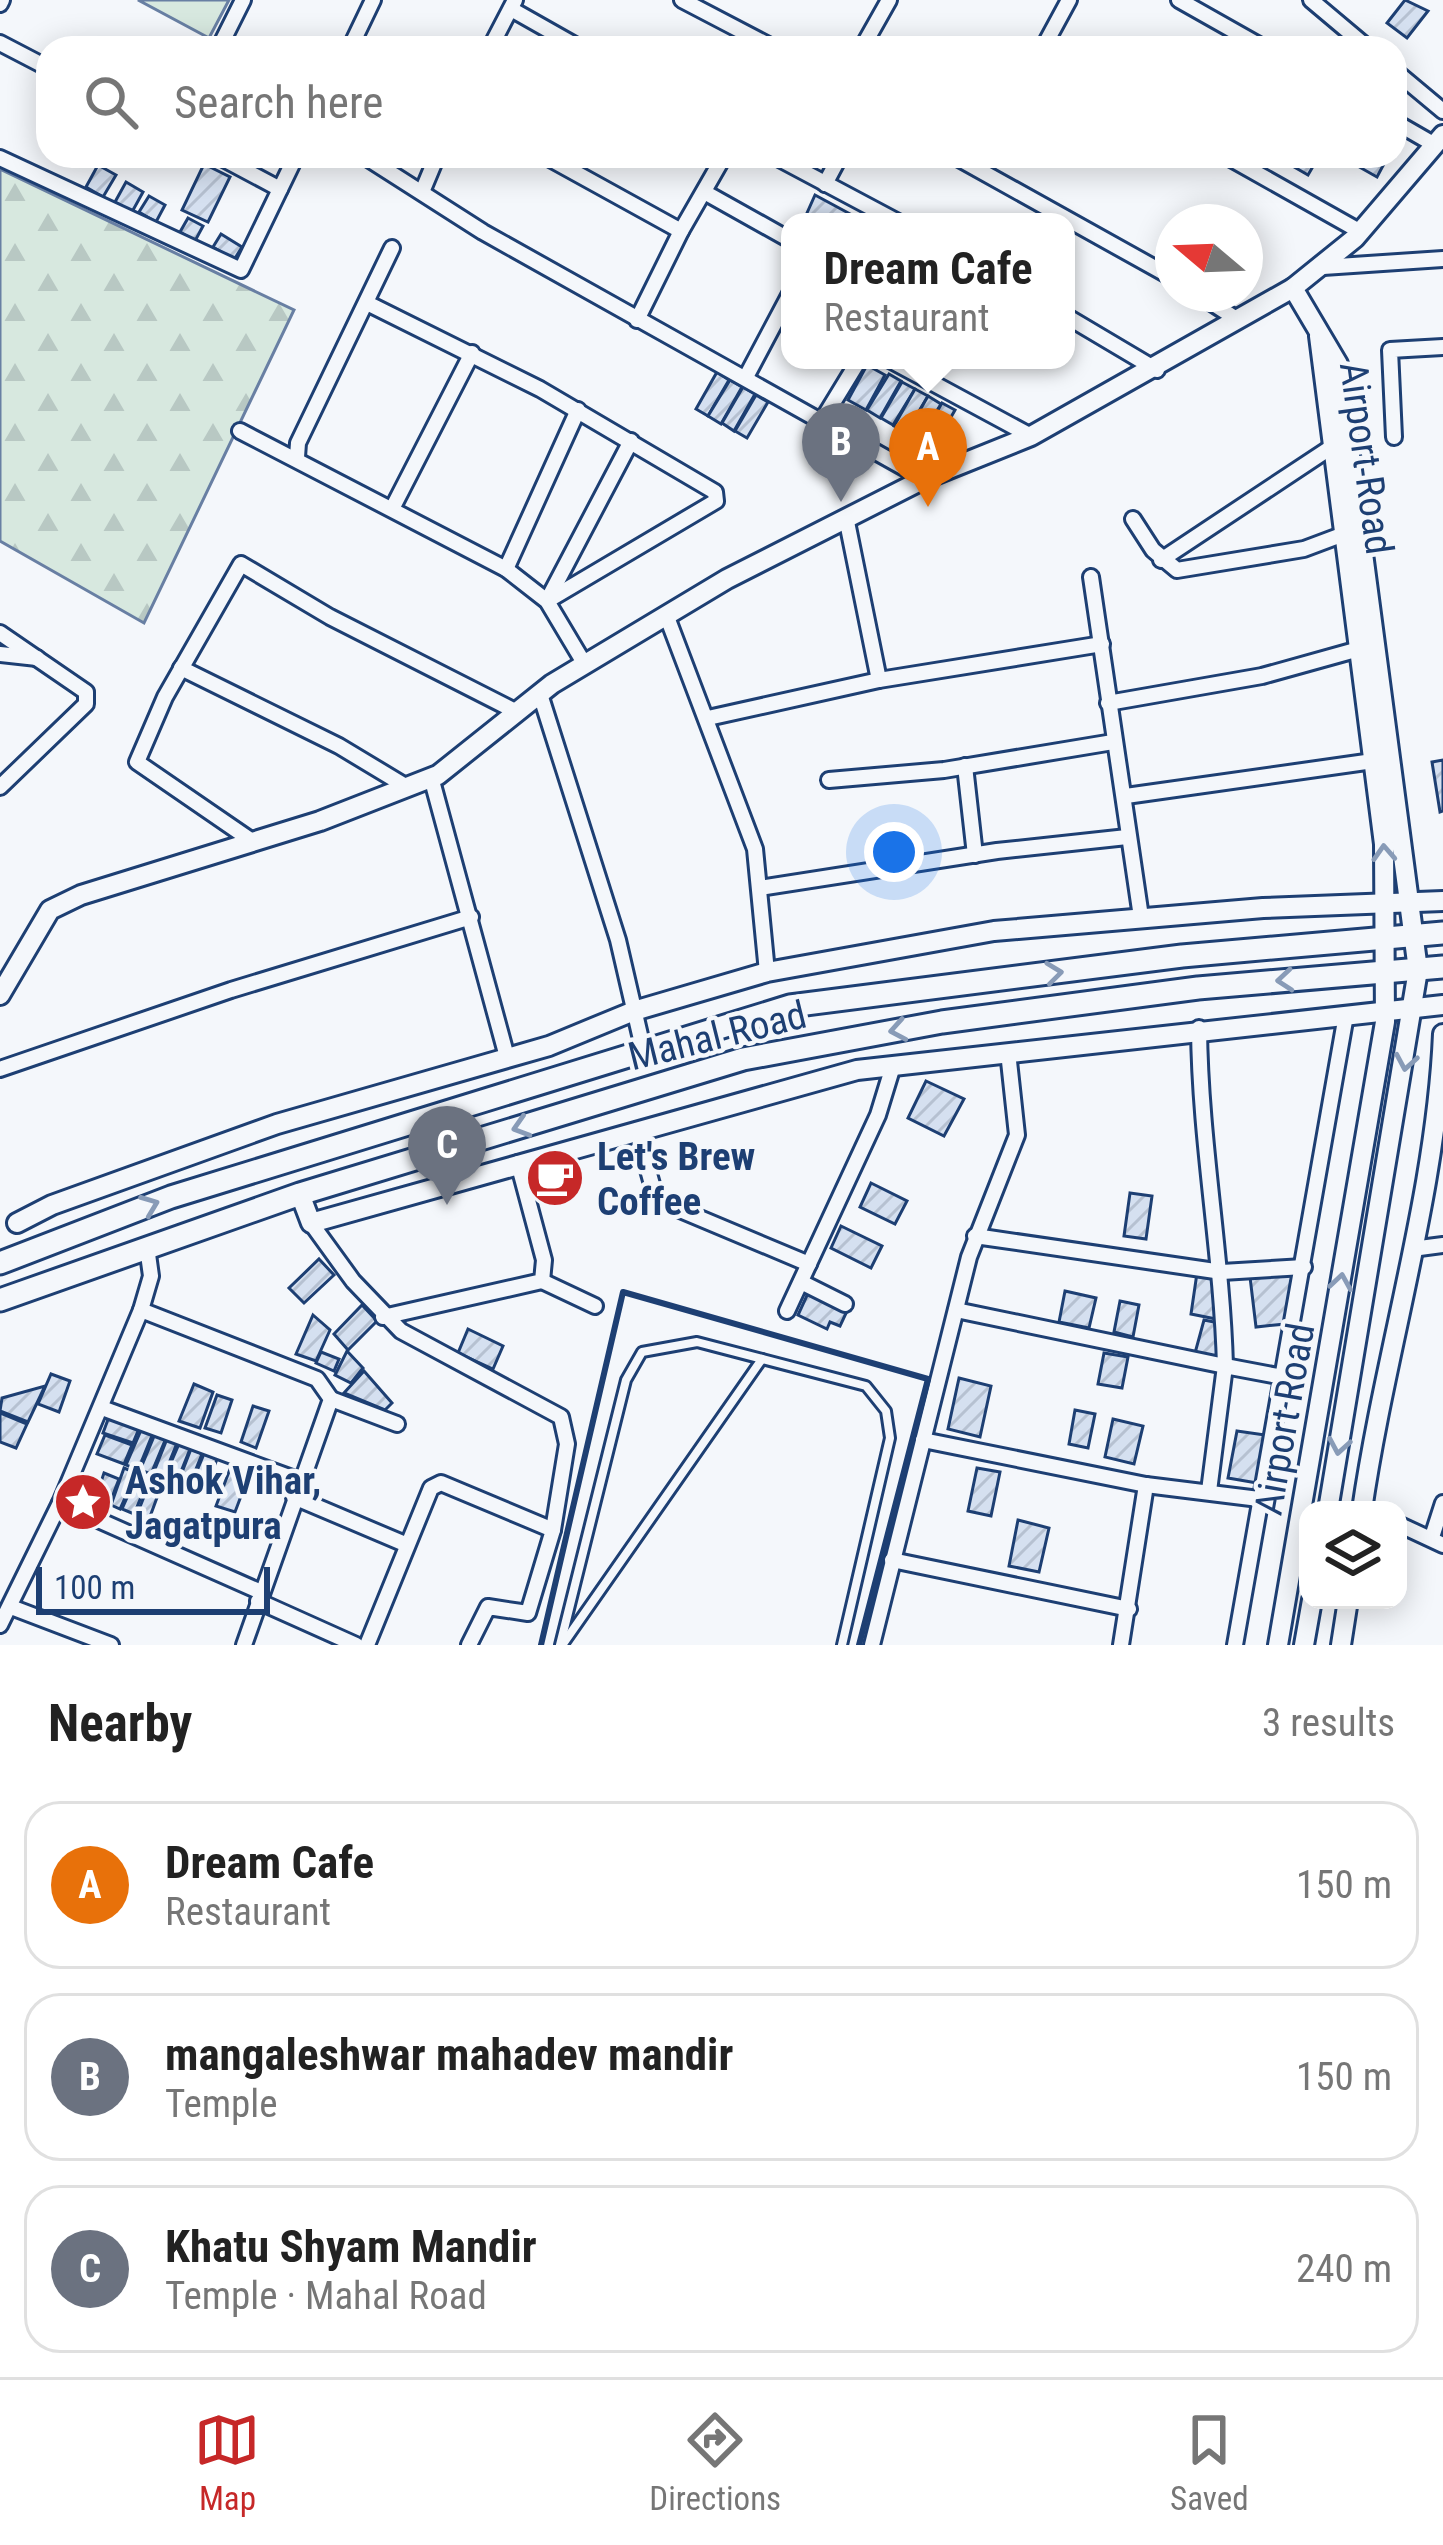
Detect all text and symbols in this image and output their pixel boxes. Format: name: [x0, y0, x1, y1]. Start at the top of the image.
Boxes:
search box: [36, 36, 1407, 168]
icon: search: [78, 69, 144, 135]
text: Search here: [174, 76, 383, 129]
north arrow: [1155, 204, 1263, 312]
popup: [781, 213, 1075, 369]
text: Dream Cafe: [824, 242, 1032, 295]
text: Restaurant: [824, 295, 990, 341]
street label: Airport Road: [1330, 359, 1402, 557]
pin: B: [802, 403, 880, 502]
pin: A: [889, 408, 967, 507]
your location: [864, 822, 924, 882]
one-way arrow: [1371, 843, 1397, 862]
one-way arrow: [1044, 960, 1064, 986]
one-way arrow: [1275, 967, 1294, 992]
street label: Mahal Road: [623, 992, 811, 1080]
one-way arrow: [888, 1017, 908, 1042]
one-way arrow: [1395, 1051, 1420, 1071]
pin: C: [408, 1106, 486, 1205]
one-way arrow: [511, 1113, 532, 1138]
place label: Let's Brew Coffee: [597, 1134, 756, 1225]
cafe icon: Let's Brew Coffee: [524, 1147, 586, 1209]
one-way arrow: [139, 1194, 160, 1219]
one-way arrow: [1328, 1272, 1353, 1292]
street label: Airport Road: [1246, 1320, 1324, 1519]
one-way arrow: [1328, 1436, 1353, 1456]
place label: Ashok Vihar, Jagatpura: [125, 1458, 321, 1549]
place icon: Ashok Vihar, Jagatpura: [52, 1471, 114, 1533]
map controls: [1299, 1501, 1407, 1609]
button: layers: [1299, 1501, 1407, 1609]
scale bar: [36, 1561, 270, 1614]
text: 100 m: [54, 1568, 135, 1607]
text: Nearby: [48, 1694, 192, 1753]
text: 3 results: [1262, 1700, 1395, 1746]
text: Dream Cafe: [165, 1836, 374, 1889]
text: A: [78, 1862, 102, 1908]
text: 150 m: [1296, 1862, 1392, 1908]
text: Restaurant: [165, 1889, 331, 1935]
text: mangaleshwar mahadev mandir: [165, 2028, 733, 2081]
text: B: [79, 2054, 101, 2100]
text: 150 m: [1296, 2054, 1392, 2100]
text: Temple: [165, 2081, 278, 2127]
text: Khatu Shyam Mandir: [165, 2220, 537, 2273]
text: C: [79, 2246, 101, 2292]
text: 240 m: [1296, 2246, 1392, 2292]
text: Temple · Mahal Road: [165, 2273, 487, 2319]
tab: Map: [194, 2407, 260, 2518]
tab: Directions: [649, 2407, 781, 2518]
tab: Saved: [1170, 2407, 1249, 2518]

